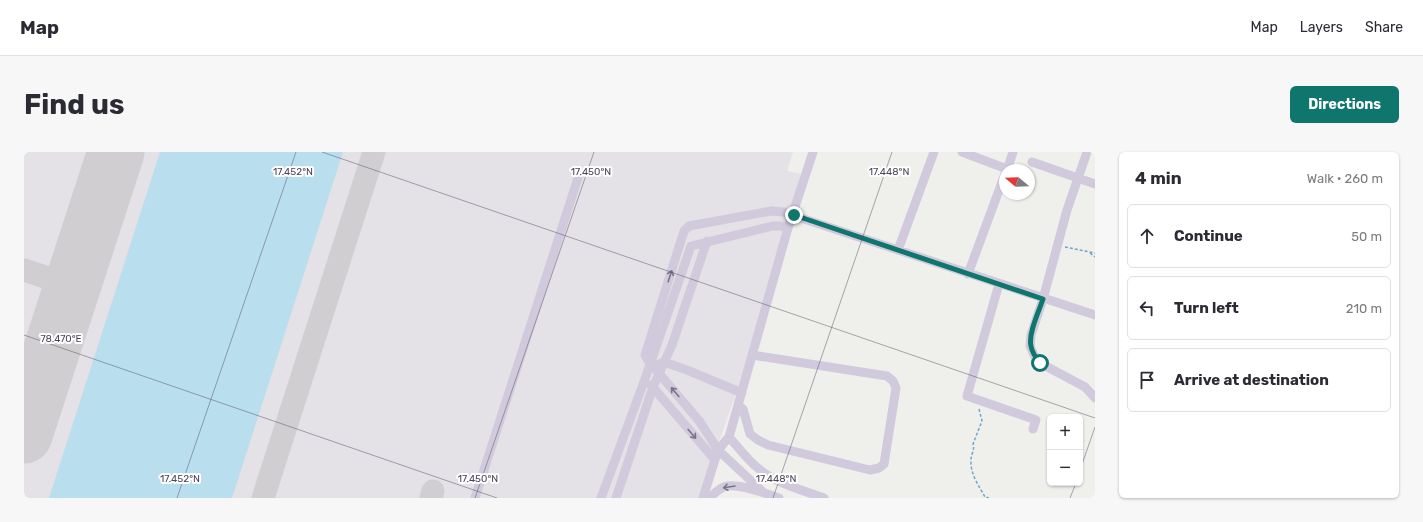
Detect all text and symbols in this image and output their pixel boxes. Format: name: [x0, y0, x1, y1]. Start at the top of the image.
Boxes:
text: Map: [20, 16, 59, 39]
text: Map: [1251, 19, 1278, 36]
text: Layers: [1300, 19, 1343, 36]
text: Share: [1365, 19, 1403, 36]
button: Directions: [1290, 86, 1399, 123]
text: Find us: [24, 88, 124, 121]
north arrow: [999, 164, 1035, 200]
text: 17.452°N: [273, 166, 313, 178]
text: 17.450°N: [571, 166, 611, 178]
text: 17.448°N: [869, 166, 909, 178]
text: 4 min: [1135, 168, 1182, 188]
text: Walk · 260 m: [1307, 171, 1383, 186]
route end: [785, 206, 803, 224]
icon: ahead: [1136, 225, 1158, 247]
text: Continue: [1174, 227, 1243, 245]
text: 50 m: [1351, 229, 1382, 244]
one-way arrow: [667, 270, 674, 283]
icon: left: [1136, 297, 1158, 319]
text: Turn left: [1174, 299, 1239, 317]
text: 210 m: [1346, 301, 1382, 316]
text: 78.470°E: [40, 333, 82, 345]
route start: [1031, 354, 1049, 372]
icon: arrive: [1136, 369, 1158, 391]
text: Arrive at destination: [1174, 371, 1329, 389]
one-way arrow: [670, 387, 679, 397]
map controls: [1047, 414, 1083, 486]
button: +: [1047, 414, 1083, 450]
one-way arrow: [688, 429, 697, 439]
button: −: [1047, 450, 1083, 486]
text: 17.452°N: [160, 473, 200, 485]
text: 17.450°N: [458, 473, 498, 485]
text: 17.448°N: [756, 473, 796, 485]
one-way arrow: [723, 483, 736, 491]

